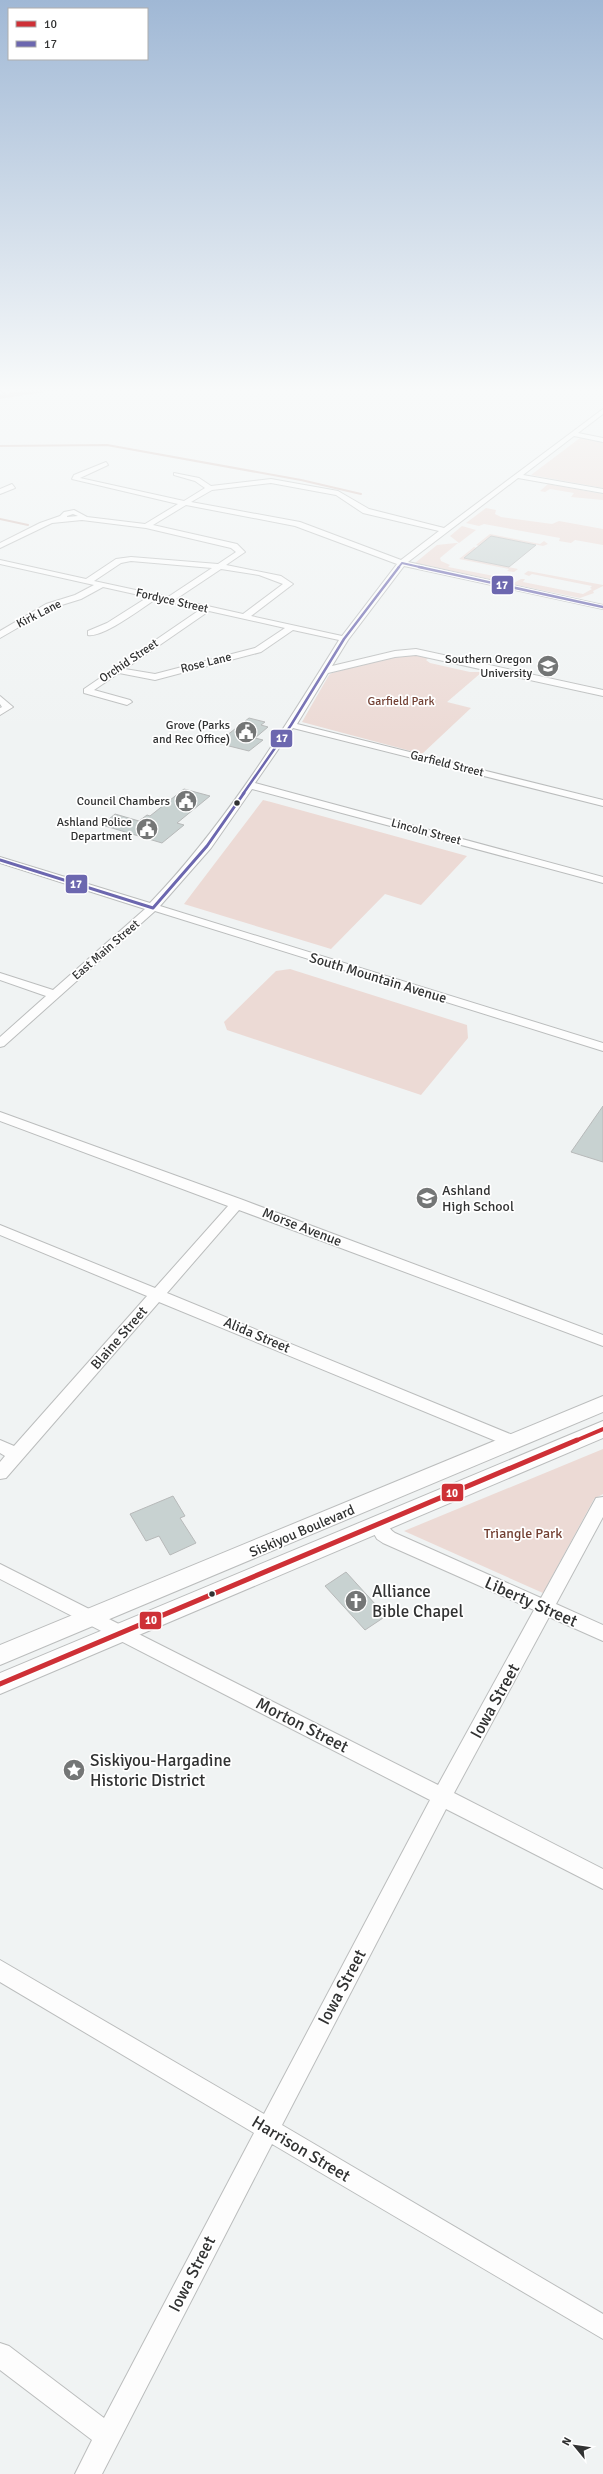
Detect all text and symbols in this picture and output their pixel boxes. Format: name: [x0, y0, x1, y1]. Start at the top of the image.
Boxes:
legend: [8, 8, 148, 60]
text: 10: [44, 17, 57, 32]
text: 17: [44, 37, 57, 52]
line badge: 17: [491, 575, 514, 595]
text: 17: [496, 579, 508, 592]
street label: Fordyce Street: [134, 585, 210, 617]
street label: Kirk Lane: [14, 596, 64, 632]
street label: Orchid Street: [97, 636, 161, 686]
street label: Rose Lane: [179, 649, 233, 677]
place label: Southern Oregon University: [445, 652, 532, 681]
school or university icon: Southern Oregon University: [535, 653, 561, 679]
park label: Garfield Park: [367, 694, 435, 709]
place label: Grove (Parks and Rec Office): [153, 718, 230, 747]
public building icon: Grove (Parks and Rec Office): [233, 719, 259, 745]
line badge: 17: [270, 729, 293, 748]
text: 17: [276, 732, 288, 745]
street label: Garfield Street: [409, 748, 485, 780]
public building icon: Council Chambers: [173, 788, 199, 814]
place label: Council Chambers: [77, 794, 170, 809]
unlabelled marker: [232, 798, 242, 808]
place label: Ashland Police Department: [57, 815, 132, 844]
street label: Lincoln Street: [389, 815, 463, 849]
public building icon: Ashland Police Department: [134, 816, 160, 842]
line badge: 17: [65, 874, 88, 894]
text: 17: [70, 878, 82, 891]
street label: East Main Street: [69, 917, 143, 983]
street label: South Mountain Avenue: [307, 949, 449, 1007]
place label: Ashland High School: [442, 1182, 514, 1215]
school or university icon: Ashland High School: [414, 1185, 440, 1211]
street label: Morse Avenue: [260, 1204, 344, 1250]
street label: Blaine Street: [87, 1303, 151, 1373]
street label: Alida Street: [221, 1313, 293, 1357]
line badge: 10: [441, 1483, 464, 1502]
text: 10: [446, 1487, 458, 1500]
street label: Siskiyou Boulevard: [247, 1501, 357, 1561]
park label: Triangle Park: [484, 1525, 562, 1542]
street label: Liberty Street: [481, 1572, 581, 1632]
place label: Alliance Bible Chapel: [372, 1581, 464, 1622]
church icon: Alliance Bible Chapel: [343, 1588, 369, 1614]
unlabelled marker: [207, 1589, 217, 1599]
line badge: 10: [139, 1611, 162, 1630]
text: 10: [145, 1614, 157, 1627]
street label: Iowa Street: [466, 1660, 524, 1742]
street label: Morton Street: [252, 1693, 352, 1757]
place label: Siskiyou-Hargadine Historic District: [90, 1750, 231, 1791]
place icon: Siskiyou-Hargadine Historic District: [61, 1757, 87, 1783]
street label: Iowa Street: [313, 1946, 371, 2028]
street label: Harrison Street: [248, 2111, 354, 2187]
street label: Iowa Street: [164, 2232, 220, 2315]
north arrow: [555, 2426, 595, 2466]
text: N: [559, 2435, 574, 2448]

